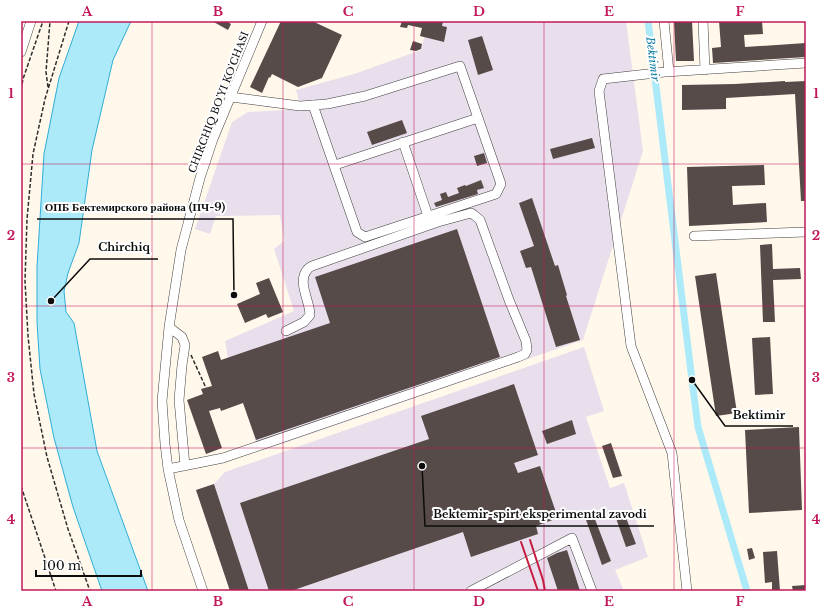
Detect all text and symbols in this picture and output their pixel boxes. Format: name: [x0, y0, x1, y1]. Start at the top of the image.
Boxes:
text: A: [81, 3, 93, 20]
text: B: [213, 3, 223, 20]
text: C: [343, 3, 354, 20]
text: D: [473, 3, 485, 20]
text: E: [604, 3, 614, 20]
text: F: [736, 3, 745, 20]
street label: CHIRCHIQ BO'YI KO'CHASI: [185, 29, 252, 175]
water label: Bektimir: [643, 35, 663, 83]
text: 1: [8, 85, 14, 102]
text: 1: [813, 85, 819, 102]
callout: ОПБ Бектемирского района (ПЧ-9): [37, 196, 233, 219]
text: ОПБ Бектемирского района (ПЧ-9): [45, 200, 225, 214]
text: 2: [7, 227, 15, 244]
text: 2: [812, 227, 820, 244]
callout: Chirchiq: [90, 236, 158, 259]
text: Chirchiq: [98, 240, 150, 254]
text: 3: [7, 369, 15, 386]
text: 3: [812, 369, 820, 386]
callout: Bektimir: [725, 403, 793, 426]
text: Bektimir: [733, 408, 786, 422]
callout: Bektemir-spirt eksperimental zavodi: [425, 503, 654, 526]
text: Bektemir-spirt eksperimental zavodi: [433, 507, 647, 521]
text: 4: [7, 511, 16, 528]
text: 4: [812, 511, 821, 528]
scale bar: [36, 552, 141, 578]
text: 100 m: [42, 558, 81, 573]
text: A: [81, 593, 93, 610]
text: B: [213, 593, 223, 610]
text: C: [343, 593, 354, 610]
text: D: [473, 593, 485, 610]
text: E: [604, 593, 614, 610]
text: F: [736, 593, 745, 610]

